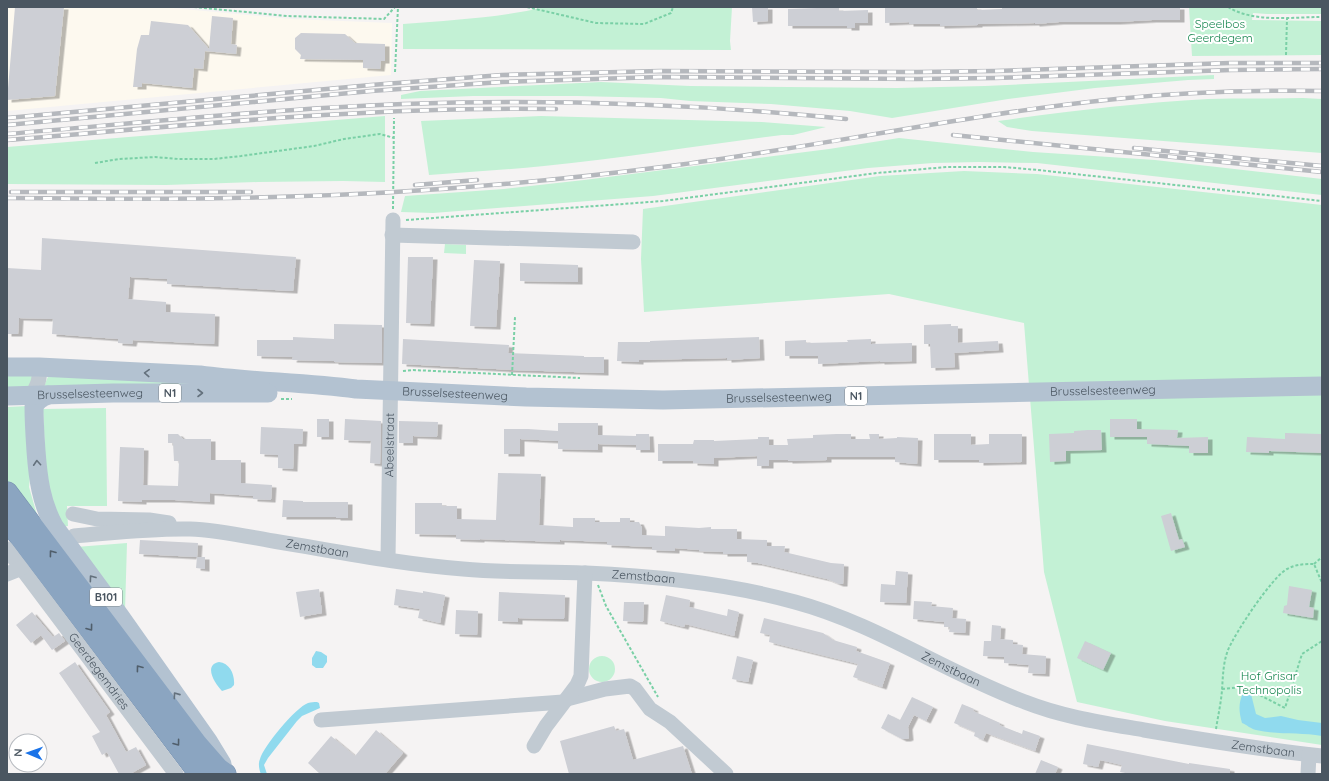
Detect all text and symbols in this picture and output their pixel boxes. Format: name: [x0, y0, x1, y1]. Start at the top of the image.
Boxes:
park label: Speelbos Geerdegem: [1187, 16, 1253, 45]
one-way arrow: [144, 368, 150, 377]
street label: Brusselsesteenweg: [1050, 382, 1156, 399]
street label: Brusselsesteenweg: [402, 383, 508, 403]
road number: N1: [159, 384, 181, 402]
street label: Brusselsesteenweg: [37, 385, 143, 402]
road number: N1: [845, 387, 867, 405]
street label: Brusselsesteenweg: [726, 388, 832, 406]
one-way arrow: [197, 389, 203, 397]
street label: Abeelstraat: [381, 413, 397, 477]
one-way arrow: [33, 460, 42, 466]
street label: Zemstbaan: [284, 535, 350, 561]
one-way arrow: [50, 550, 57, 557]
street label: Zemstbaan: [611, 566, 676, 587]
one-way arrow: [89, 575, 96, 582]
road number: B101: [90, 588, 122, 606]
one-way arrow: [85, 624, 92, 631]
street label: Geerdegemdries: [66, 630, 133, 713]
street label: Zemstbaan: [919, 648, 983, 689]
one-way arrow: [137, 665, 144, 672]
park label: Hof Grisar Technopolis: [1236, 668, 1302, 697]
one-way arrow: [174, 692, 181, 699]
north arrow: [8, 733, 48, 773]
street label: Zemstbaan: [1230, 736, 1296, 760]
one-way arrow: [172, 739, 179, 746]
text: N: [11, 748, 25, 757]

